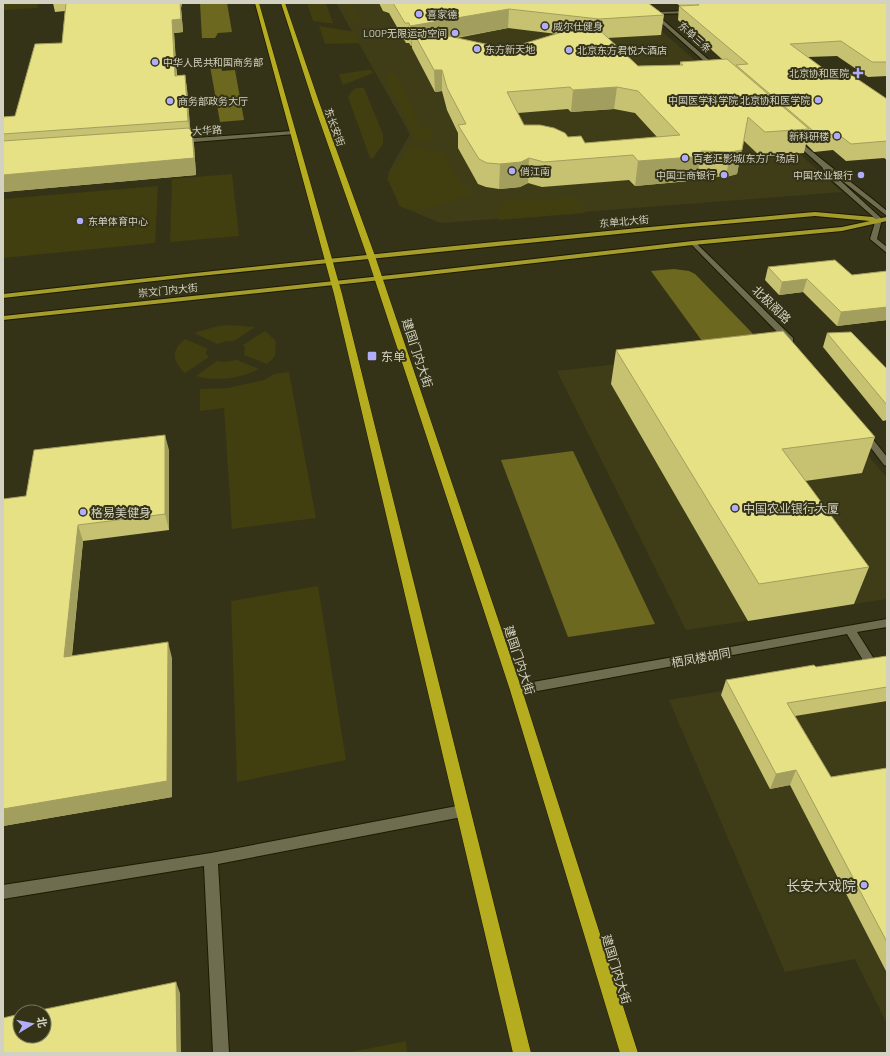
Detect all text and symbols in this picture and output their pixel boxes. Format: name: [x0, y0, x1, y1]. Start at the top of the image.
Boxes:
place label: 喜家德: [427, 8, 457, 20]
marker: 喜家德: [414, 9, 424, 19]
street label: 东单三条: [676, 19, 714, 55]
place label: 威尔仕健身: [553, 20, 603, 32]
marker: 威尔仕健身: [540, 21, 550, 31]
place label: LOOP无限运动空间: [363, 27, 447, 39]
marker: LOOP无限运动空间: [450, 28, 460, 38]
place label: 东方新天地: [485, 43, 536, 55]
marker: 东方新天地: [472, 44, 482, 54]
place label: 北京东方君悦大酒店: [577, 44, 667, 56]
marker: 北京东方君悦大酒店: [564, 45, 574, 55]
place label: 中华人民共和国商务部: [163, 56, 263, 68]
marker: 中华人民共和国商务部: [150, 57, 160, 67]
place label: 北京协和医院: [789, 67, 849, 79]
marker: 北京协和医院: [852, 67, 864, 79]
place label: 中国医学科学院 北京协和医学院: [668, 94, 810, 106]
place label: 商务部政务大厅: [178, 95, 248, 107]
marker: 中国医学科学院 北京协和医学院: [813, 95, 823, 105]
marker: 商务部政务大厅: [165, 96, 175, 106]
street label: 东长安街: [323, 106, 347, 148]
street label: 大华路: [192, 123, 222, 137]
place label: 新科研楼: [789, 130, 829, 142]
marker: 新科研楼: [832, 131, 842, 141]
place label: 百老汇影城(东方广场店): [693, 152, 799, 164]
marker: 百老汇影城(东方广场店): [680, 153, 690, 163]
place label: 俏江南: [520, 165, 550, 177]
marker: 俏江南: [507, 166, 517, 176]
place label: 中国工商银行: [656, 169, 716, 181]
place label: 中国农业银行: [793, 169, 853, 181]
marker: 中国工商银行: [719, 170, 729, 180]
marker: 中国农业银行: [856, 170, 866, 180]
street label: 东单北大街: [599, 213, 649, 229]
place label: 东单体育中心: [88, 215, 148, 227]
marker: 东单体育中心: [75, 216, 85, 226]
street label: 崇文门内大街: [138, 281, 198, 299]
street label: 北极阁路: [750, 282, 794, 326]
street label: 建国门内大街: [400, 317, 436, 389]
place label: 东单: [381, 349, 405, 363]
marker: 东单: [366, 350, 378, 362]
place label: 中国农业银行大厦: [743, 501, 839, 515]
marker: 中国农业银行大厦: [730, 503, 740, 513]
place label: 格易美健身: [91, 505, 151, 519]
marker: 格易美健身: [78, 507, 88, 517]
street label: 建国门内大街: [502, 624, 538, 696]
street label: 栖凤楼胡同: [670, 645, 732, 669]
place label: 长安大戏院: [786, 877, 856, 894]
marker: 长安大戏院: [859, 880, 869, 890]
street label: 建国门内大街: [600, 933, 634, 1005]
north arrow: [12, 1004, 52, 1044]
text: 北: [35, 1016, 50, 1029]

